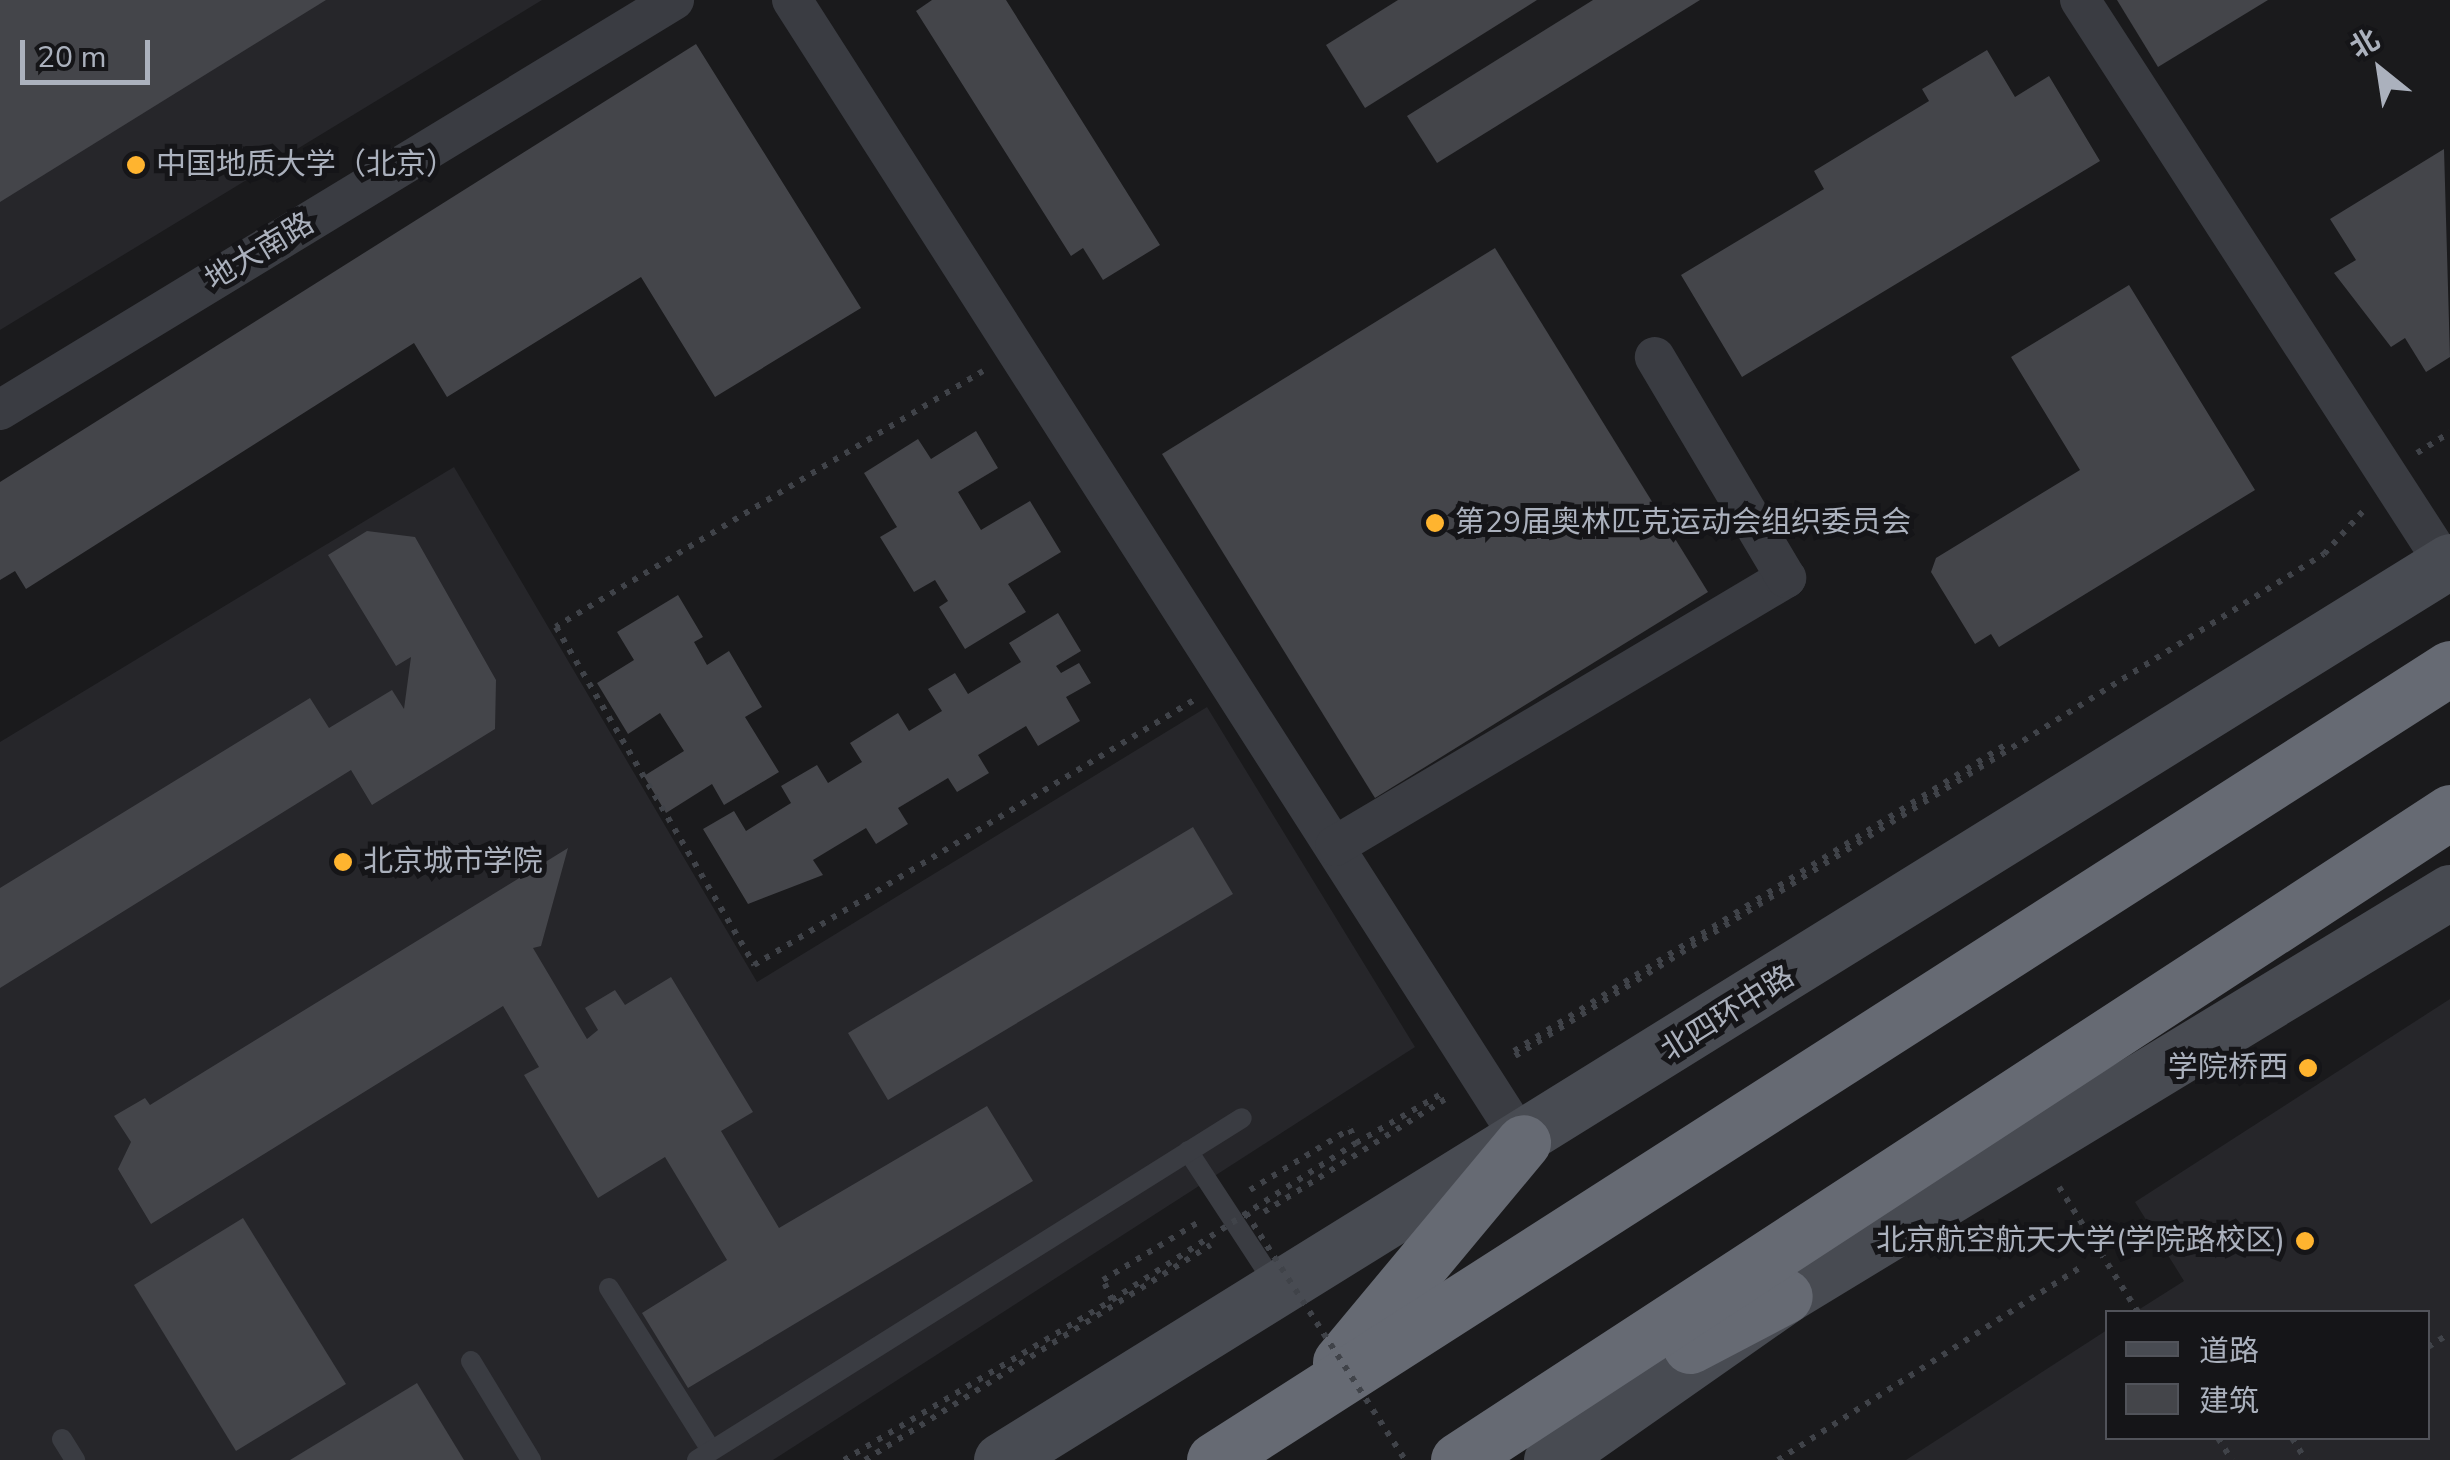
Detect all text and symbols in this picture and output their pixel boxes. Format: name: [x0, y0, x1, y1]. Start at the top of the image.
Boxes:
scale bar: [25, 20, 155, 82]
north arrow: [2330, 20, 2430, 120]
text: 北: [2343, 21, 2387, 67]
text: 20 m: [37, 37, 106, 78]
place label: 中国地质大学（北京）: [156, 147, 456, 183]
marker: 中国地质大学（北京）: [125, 154, 147, 176]
street label: 地大南路: [199, 206, 321, 298]
place label: 第29届奥林匹克运动会组织委员会: [1455, 505, 1911, 541]
marker: 第29届奥林匹克运动会组织委员会: [1424, 512, 1446, 534]
place label: 北京城市学院: [363, 844, 543, 880]
marker: 北京城市学院: [332, 851, 354, 873]
street label: 北四环中路: [1655, 959, 1801, 1069]
place label: 学院桥西: [2168, 1050, 2288, 1086]
marker: 学院桥西: [2297, 1057, 2319, 1079]
place label: 北京航空航天大学(学院路校区): [1876, 1223, 2285, 1259]
marker: 北京航空航天大学(学院路校区): [2294, 1230, 2316, 1252]
legend: [2105, 1310, 2430, 1440]
text: 道路: [2199, 1331, 2259, 1372]
text: 建筑: [2199, 1381, 2259, 1422]

